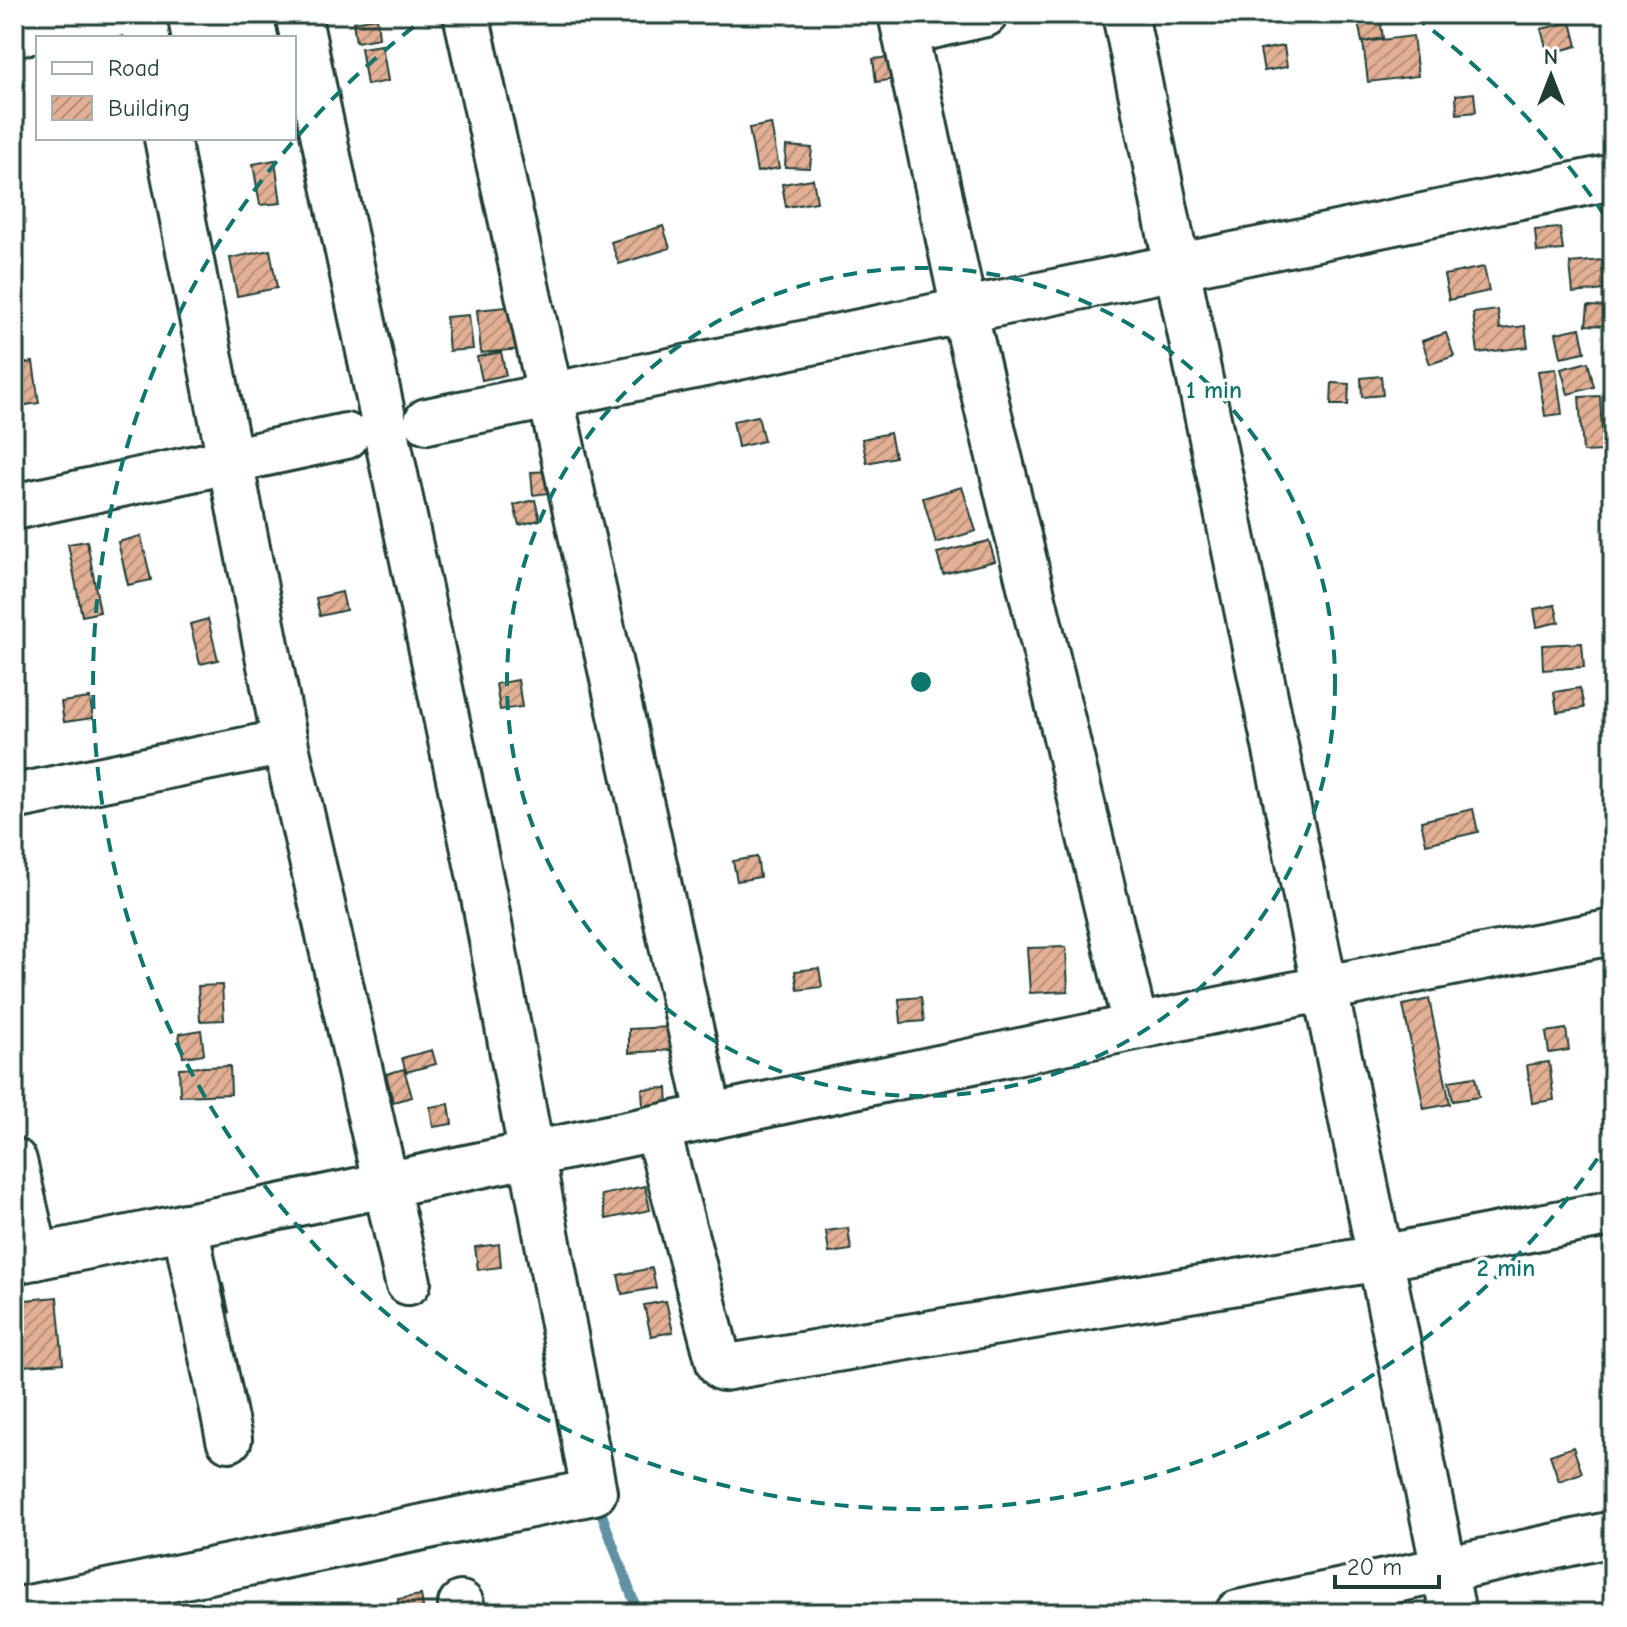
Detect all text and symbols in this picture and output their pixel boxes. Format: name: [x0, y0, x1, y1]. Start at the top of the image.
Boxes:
legend: [36, 36, 296, 140]
north arrow: [1511, 36, 1591, 116]
text: N: [1544, 44, 1558, 70]
text: Road: [108, 54, 160, 82]
text: Building: [108, 94, 190, 122]
text: 1 min: [1186, 376, 1242, 404]
centre of rings: [907, 668, 935, 696]
text: 2 min: [1477, 1254, 1535, 1282]
scale bar: [1335, 1539, 1439, 1589]
text: 20 m: [1347, 1553, 1402, 1581]

